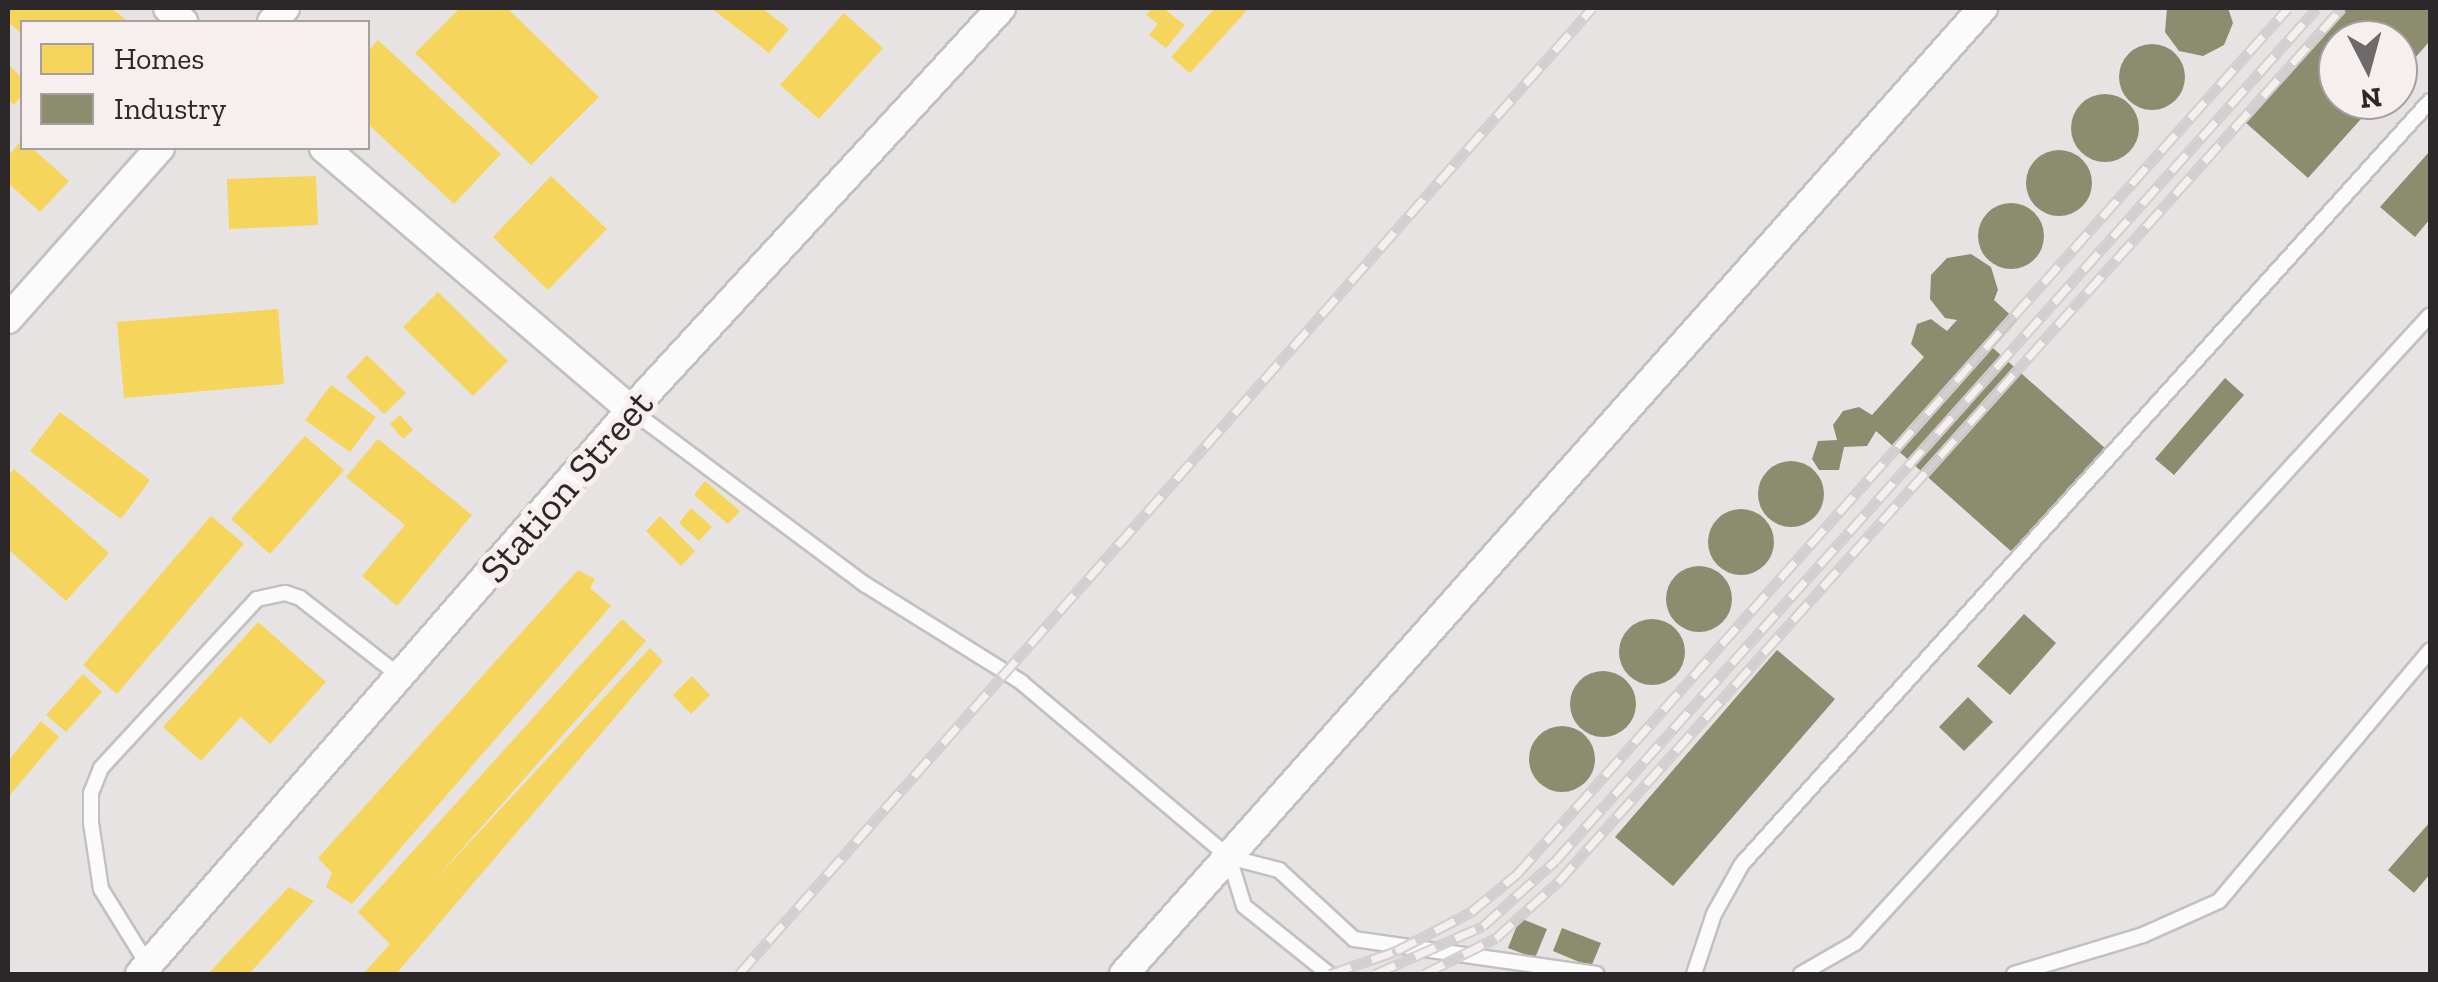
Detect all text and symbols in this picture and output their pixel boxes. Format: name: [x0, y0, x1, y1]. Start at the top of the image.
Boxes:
legend: [20, 20, 370, 150]
north arrow: [2318, 20, 2418, 120]
text: Homes: [114, 41, 204, 77]
text: N: [2359, 81, 2383, 116]
text: Industry: [114, 91, 226, 127]
street label: Station Street: [469, 380, 663, 592]

